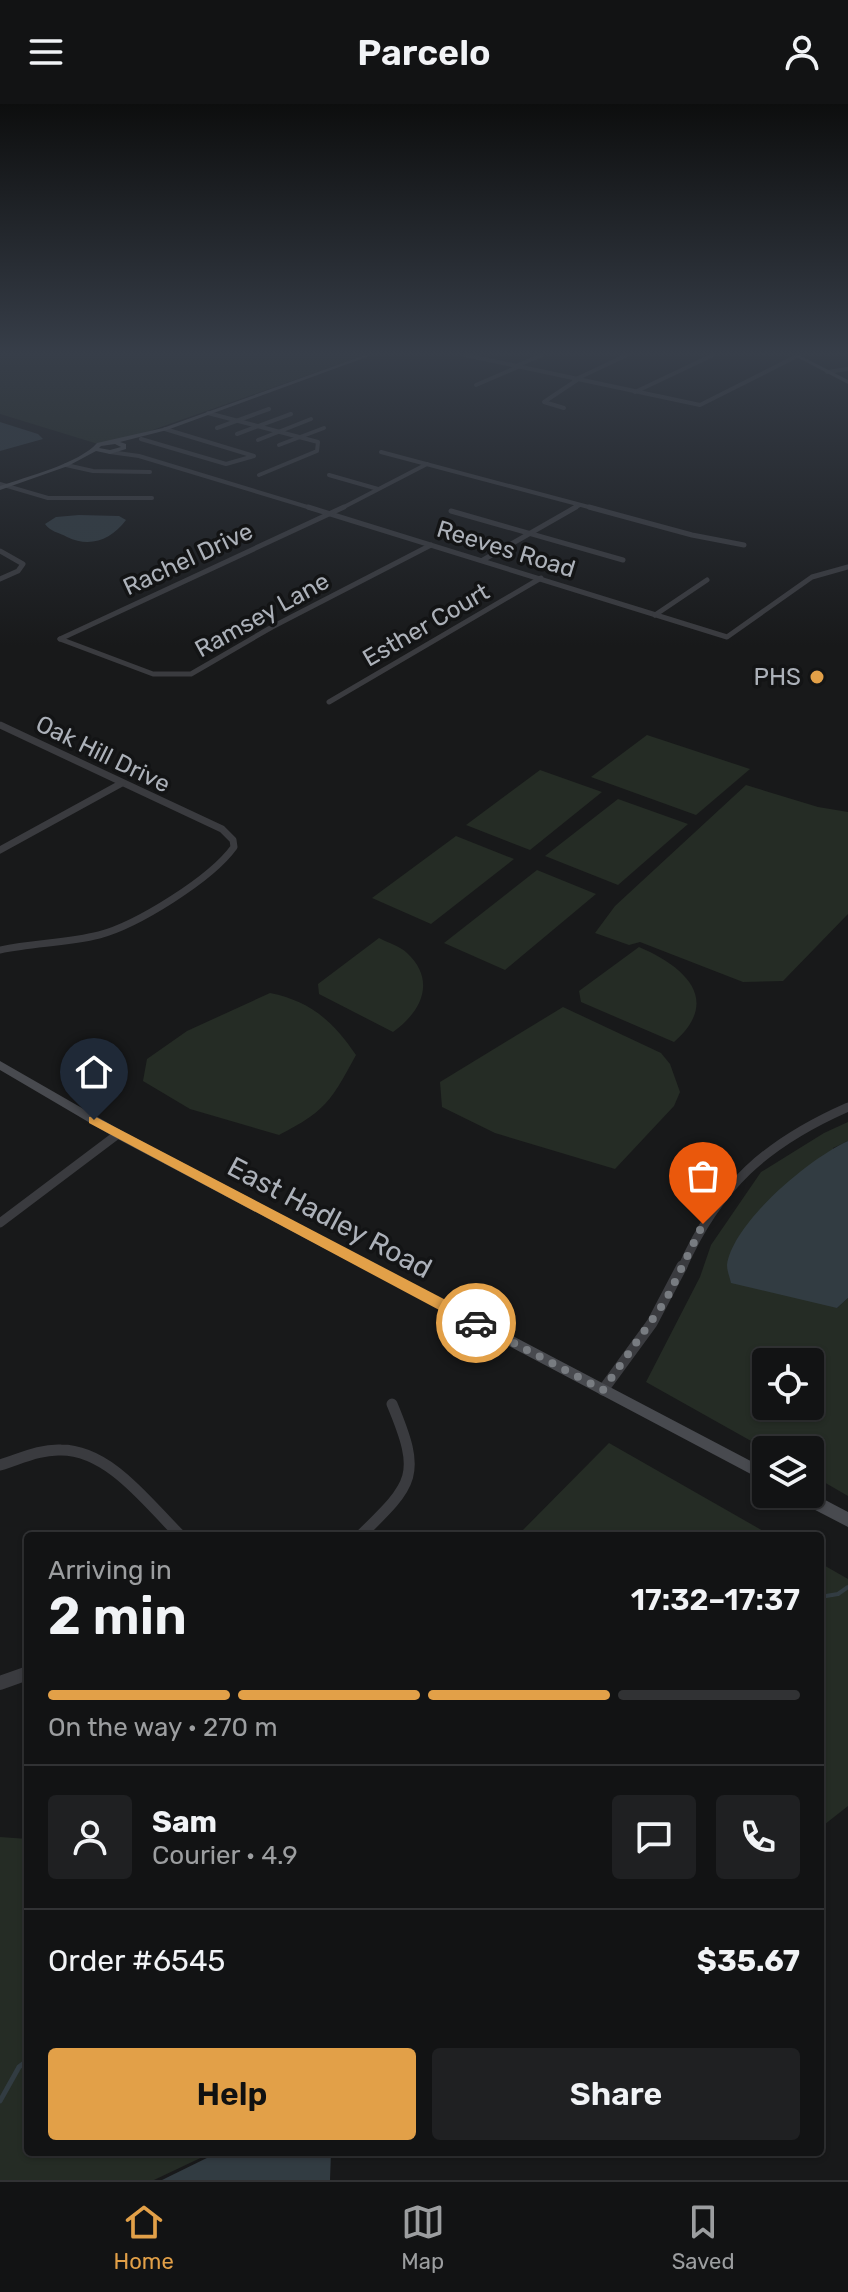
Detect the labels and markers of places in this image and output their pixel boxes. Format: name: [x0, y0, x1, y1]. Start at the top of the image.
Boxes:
place label: PHS: [754, 663, 801, 691]
marker: PHS: [808, 668, 826, 686]
pin: [60, 1038, 128, 1120]
pin: [669, 1142, 737, 1224]

